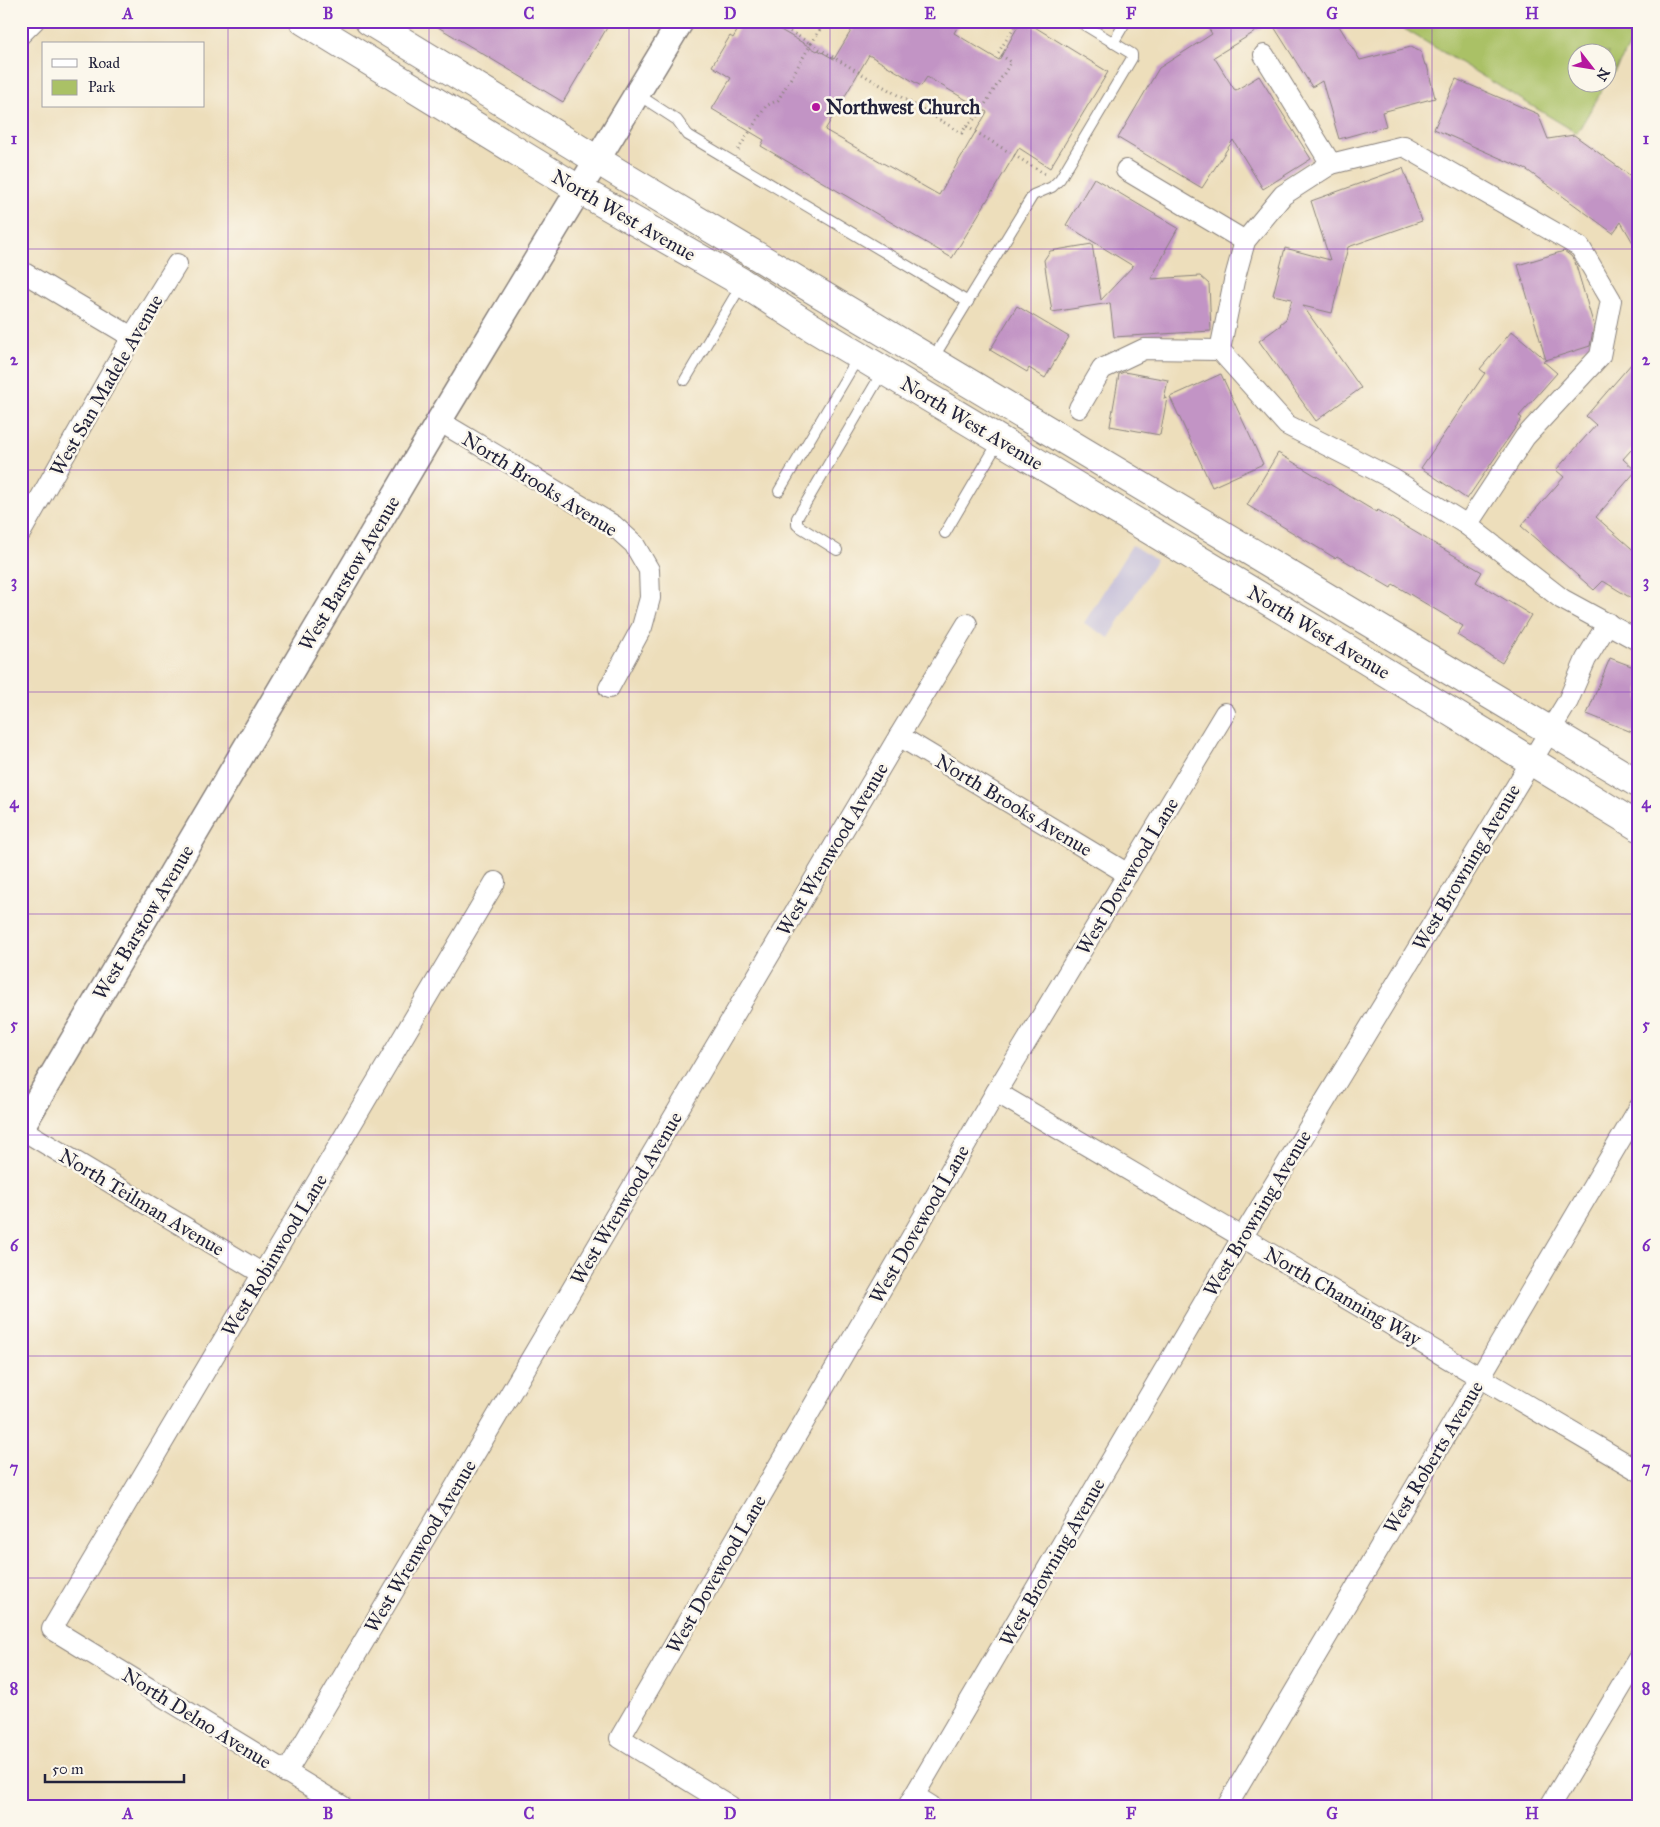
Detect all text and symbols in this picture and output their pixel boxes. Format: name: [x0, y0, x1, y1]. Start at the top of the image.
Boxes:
text: A: [122, 4, 134, 23]
text: B: [323, 4, 333, 23]
text: C: [524, 4, 535, 23]
text: D: [724, 4, 737, 23]
text: E: [924, 4, 936, 23]
text: F: [1126, 4, 1137, 23]
text: G: [1326, 4, 1338, 23]
text: H: [1525, 4, 1539, 23]
legend: [42, 42, 205, 108]
north arrow: [1568, 42, 1618, 92]
text: Road: [88, 54, 120, 72]
text: N: [1592, 65, 1613, 84]
text: Park: [88, 78, 115, 96]
place label: Northwest Church: [826, 95, 981, 119]
marker: Northwest Church: [810, 101, 822, 113]
text: 1: [11, 129, 18, 148]
text: 1: [1643, 129, 1650, 148]
street label: North West Avenue: [548, 164, 700, 266]
street label: West San Madele Avenue: [44, 290, 168, 480]
text: 2: [10, 350, 19, 369]
text: 2: [1642, 350, 1651, 369]
street label: North West Avenue: [896, 371, 1048, 475]
street label: North Brooks Avenue: [458, 426, 622, 542]
street label: West Barstow Avenue: [293, 491, 405, 655]
text: 3: [11, 572, 17, 592]
text: 3: [1643, 572, 1649, 592]
street label: North West Avenue: [1243, 580, 1395, 684]
street label: North Brooks Avenue: [931, 749, 1097, 861]
street label: West Wrenwood Avenue: [771, 758, 893, 940]
street label: West Browning Avenue: [1407, 779, 1526, 955]
text: 4: [10, 793, 20, 813]
street label: West Dovewood Lane: [1071, 793, 1183, 959]
text: 4: [1642, 793, 1652, 813]
street label: West Barstow Avenue: [87, 840, 199, 1004]
text: 5: [10, 1015, 18, 1034]
text: 5: [1642, 1015, 1650, 1034]
street label: West Wrenwood Avenue: [565, 1107, 687, 1289]
street label: West Browning Avenue: [1198, 1125, 1317, 1301]
street label: West Dovewood Lane: [864, 1141, 974, 1307]
street label: North Teilman Avenue: [55, 1143, 229, 1261]
street label: West Robinwood Lane: [216, 1169, 332, 1341]
text: 6: [10, 1236, 19, 1255]
text: 6: [1642, 1236, 1651, 1255]
street label: North Channing Way: [1260, 1241, 1426, 1352]
street label: West Roberts Avenue: [1378, 1376, 1488, 1538]
street label: West Wrenwood Avenue: [359, 1455, 481, 1637]
text: 7: [10, 1458, 19, 1477]
text: 7: [1642, 1458, 1651, 1477]
street label: West Browning Avenue: [994, 1474, 1111, 1651]
street label: West Dovewood Lane: [661, 1491, 771, 1657]
street label: North Delno Avenue: [118, 1662, 276, 1774]
text: 8: [10, 1679, 18, 1698]
text: 8: [1642, 1679, 1650, 1698]
scale bar: [45, 1752, 184, 1784]
text: 50 m: [52, 1760, 84, 1778]
text: A: [122, 1804, 134, 1823]
text: B: [323, 1804, 333, 1823]
text: C: [524, 1804, 535, 1823]
text: D: [724, 1804, 737, 1823]
text: E: [924, 1804, 936, 1823]
text: F: [1126, 1804, 1137, 1823]
text: G: [1326, 1804, 1338, 1823]
text: H: [1525, 1804, 1539, 1823]

